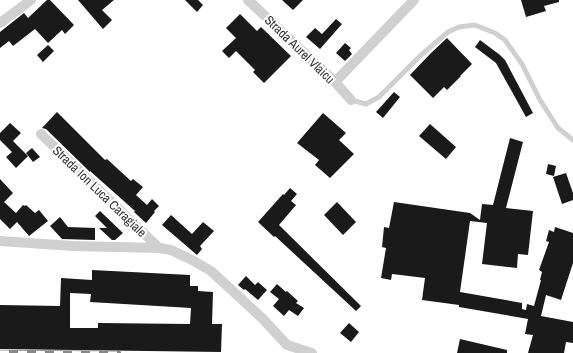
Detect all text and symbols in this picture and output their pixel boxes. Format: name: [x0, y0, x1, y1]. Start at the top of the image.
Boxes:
street label: Strada Aurel Vlaicu: [261, 12, 338, 87]
street label: Strada Ion Luca Caragiale: [49, 142, 150, 241]

